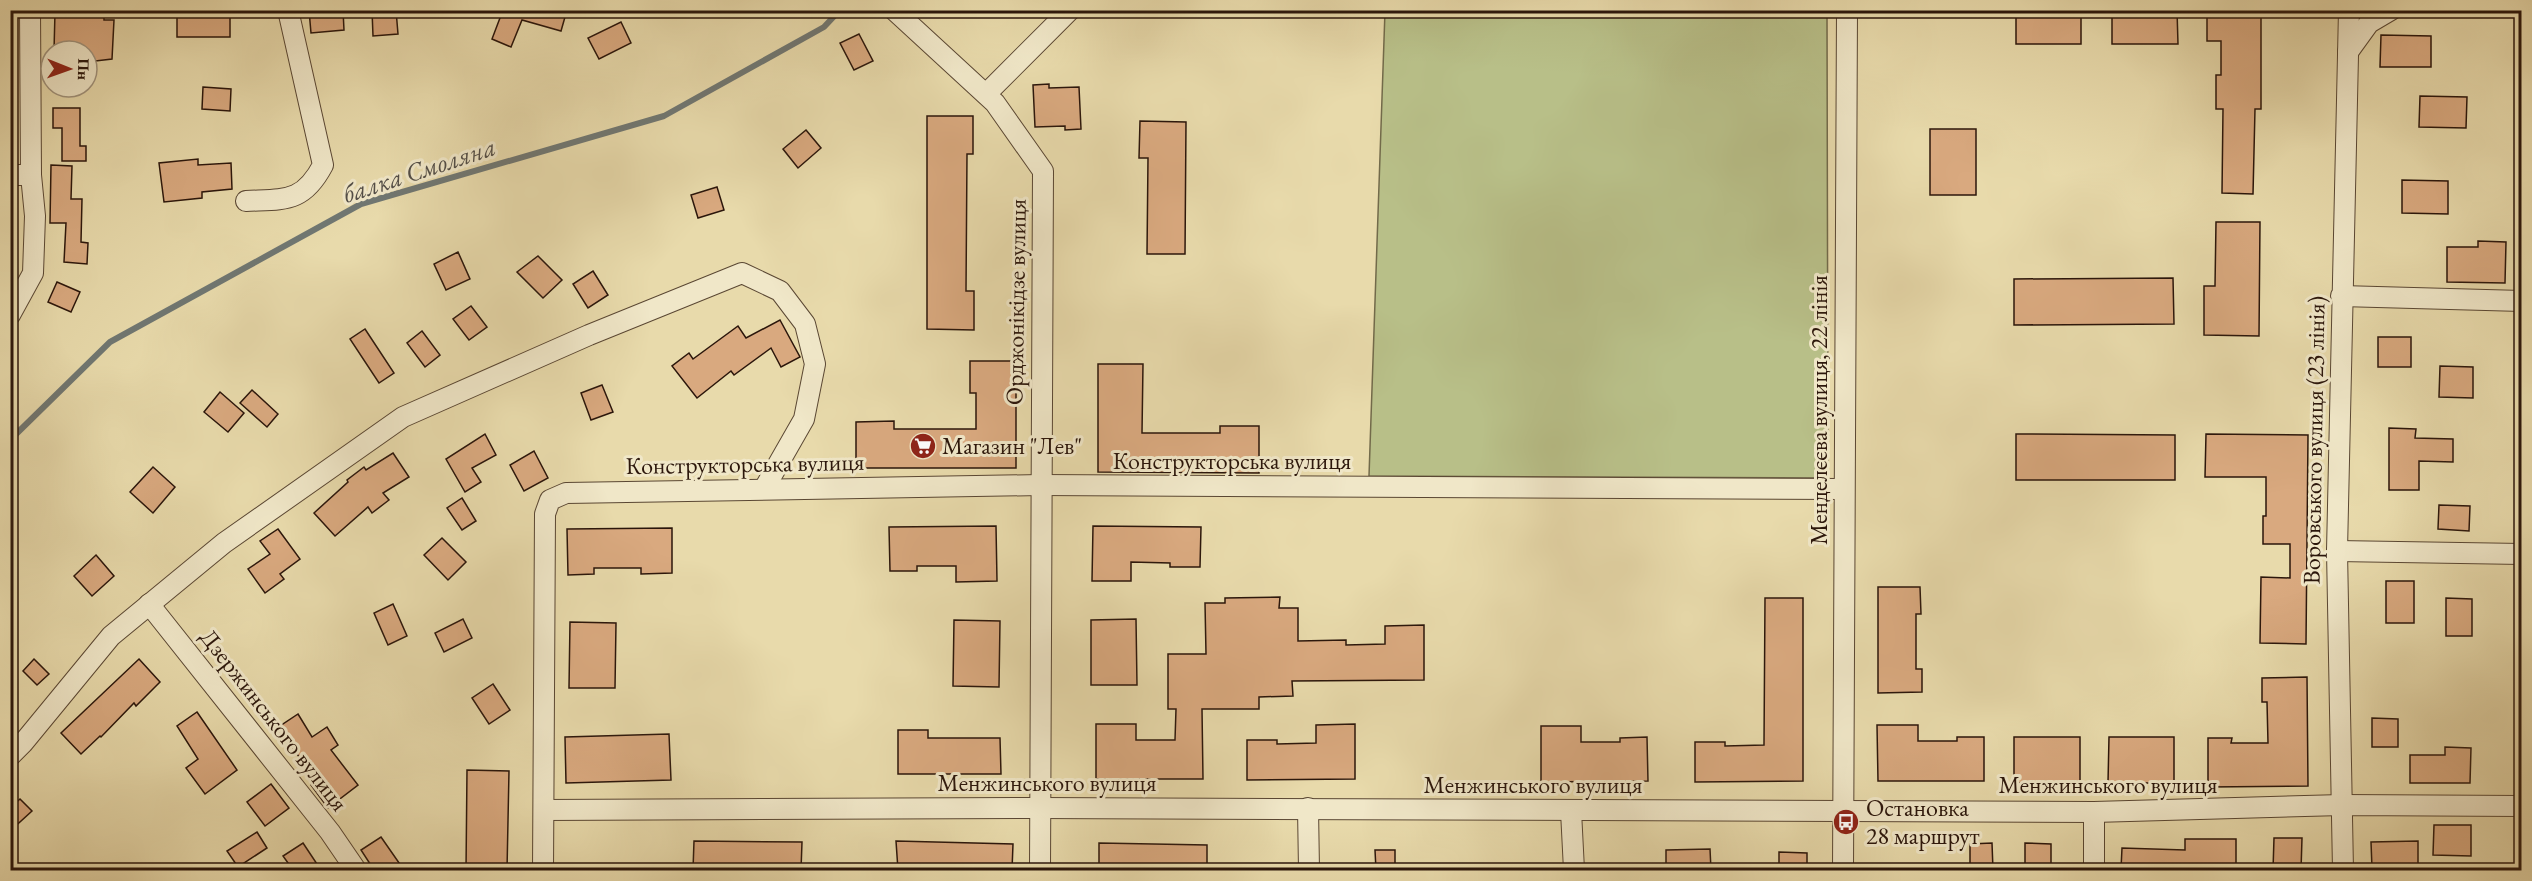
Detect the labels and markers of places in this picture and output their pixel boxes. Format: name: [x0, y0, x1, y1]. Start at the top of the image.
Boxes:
place label: Магазин "Лев": [942, 430, 1082, 461]
supermarket icon: Магазин "Лев": [908, 431, 938, 461]
place label: Остановка 28 маршрут: [1866, 792, 1980, 851]
bus stop icon: Остановка 28 маршрут: [1831, 807, 1861, 837]

